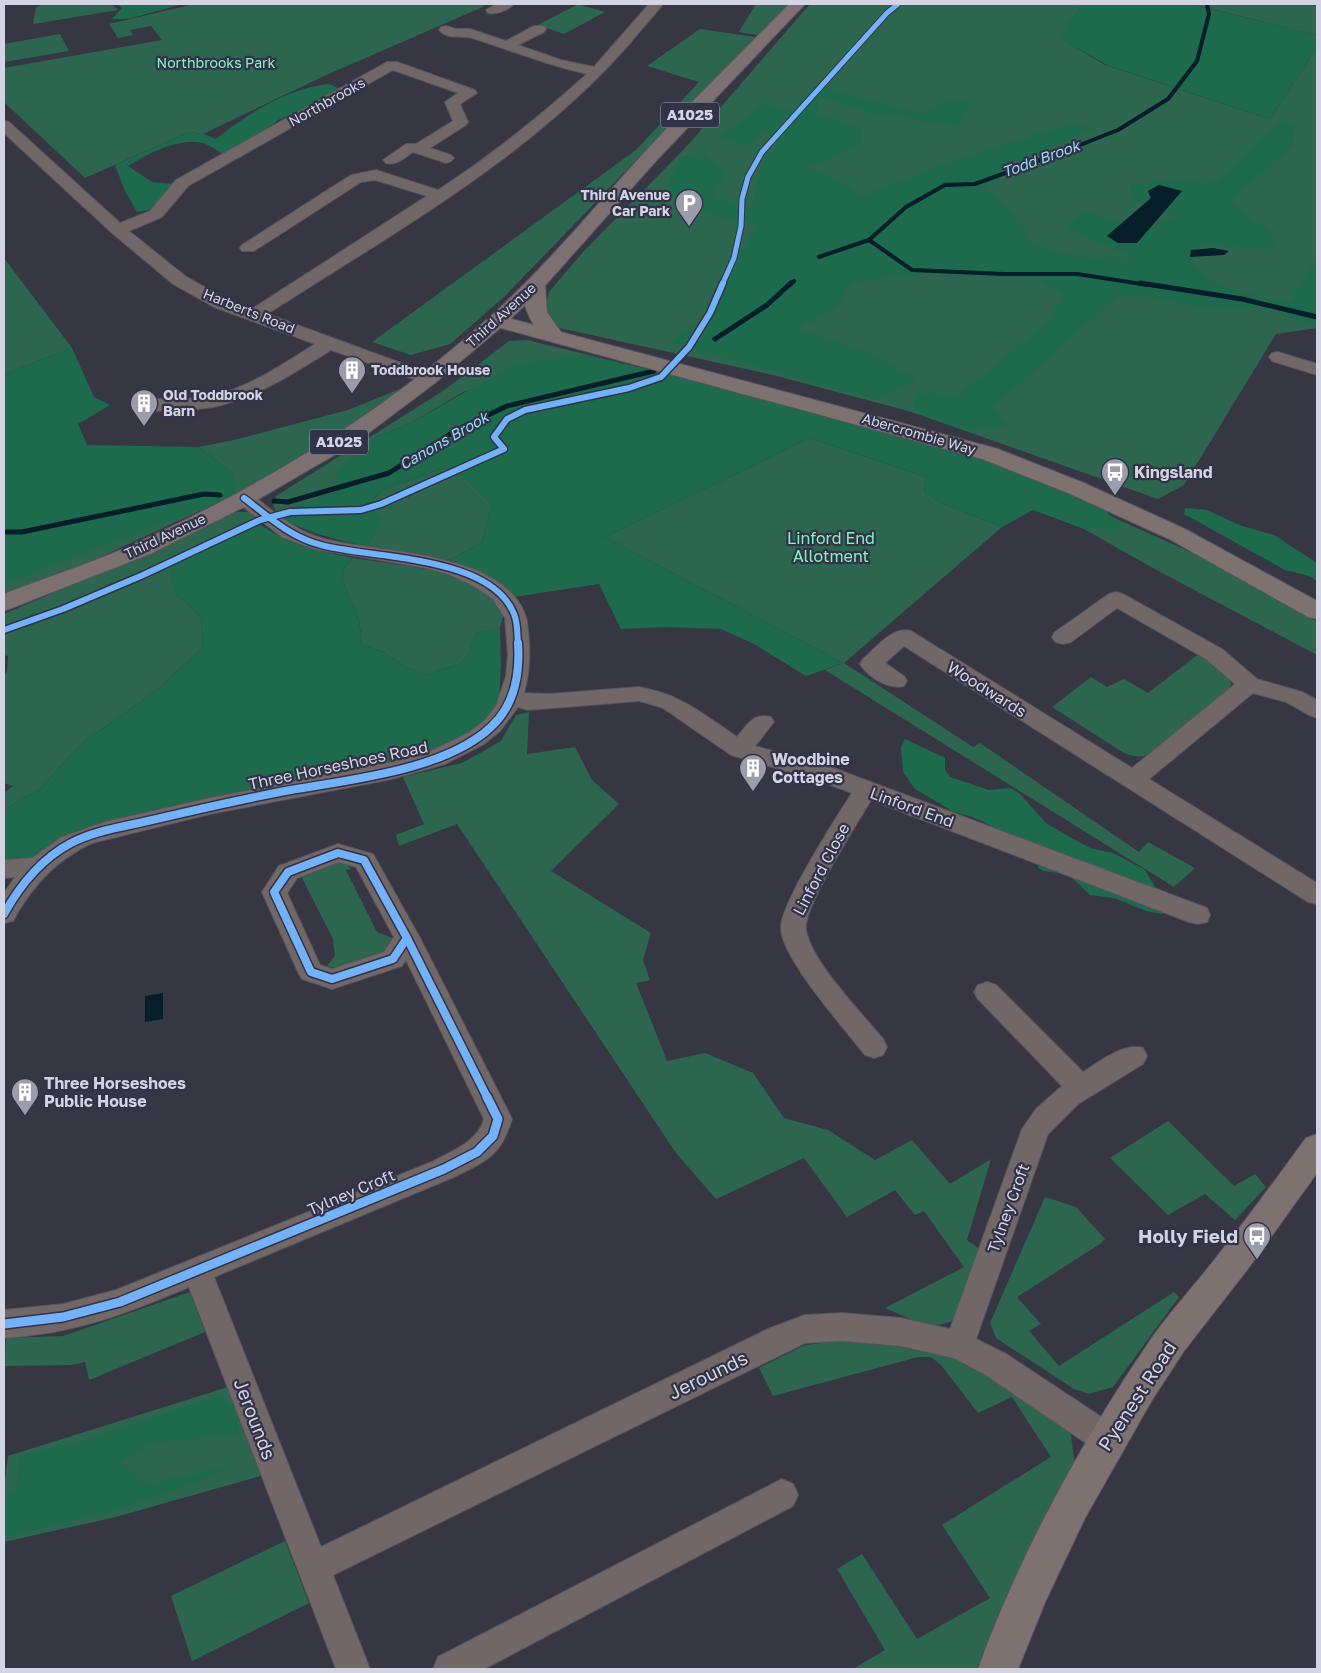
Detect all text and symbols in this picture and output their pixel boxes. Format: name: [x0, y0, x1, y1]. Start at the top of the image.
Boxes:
park label: Northbrooks Park: [157, 54, 276, 71]
street label: Northbrooks: [285, 74, 368, 130]
road number: A1025: [661, 102, 719, 128]
water label: Todd Brook: [999, 135, 1083, 180]
place label: Third Avenue Car Park: [581, 186, 670, 219]
parking icon: Third Avenue Car Park: [674, 188, 704, 227]
street label: Third Avenue: [462, 279, 539, 350]
street label: Harberts Road: [201, 284, 297, 337]
building icon: Toddbrook House: [337, 355, 367, 394]
place label: Toddbrook House: [371, 361, 490, 378]
place label: Old Toddbrook Barn: [163, 386, 263, 419]
building icon: Old Toddbrook Barn: [129, 388, 159, 427]
water label: Canons Brook: [396, 407, 493, 473]
street label: Abercrombie Way: [860, 409, 978, 458]
road number: A1025: [310, 430, 368, 454]
bus stop icon: Kingsland: [1100, 457, 1130, 496]
place label: Kingsland: [1134, 462, 1213, 482]
street label: Third Avenue: [121, 509, 208, 562]
park label: Linford End Allotment: [787, 528, 875, 566]
street label: Woodwards: [944, 657, 1030, 721]
street label: Three Horseshoes Road: [246, 736, 430, 794]
place label: Woodbine Cottages: [772, 749, 850, 787]
building icon: Woodbine Cottages: [738, 753, 768, 792]
street label: Linford End: [867, 783, 957, 831]
street label: Linford Close: [788, 819, 854, 919]
place label: Three Horseshoes Public House: [44, 1073, 186, 1111]
building icon: Three Horseshoes Public House: [10, 1077, 40, 1116]
street label: Tylney Croft: [983, 1161, 1033, 1255]
street label: Tylney Croft: [304, 1165, 398, 1219]
bus stop icon: Holly Field: [1242, 1221, 1272, 1260]
place label: Holly Field: [1138, 1224, 1238, 1247]
street label: Pyenest Road: [1093, 1337, 1180, 1455]
street label: Jerounds: [664, 1346, 751, 1404]
street label: Jerounds: [229, 1375, 281, 1463]

